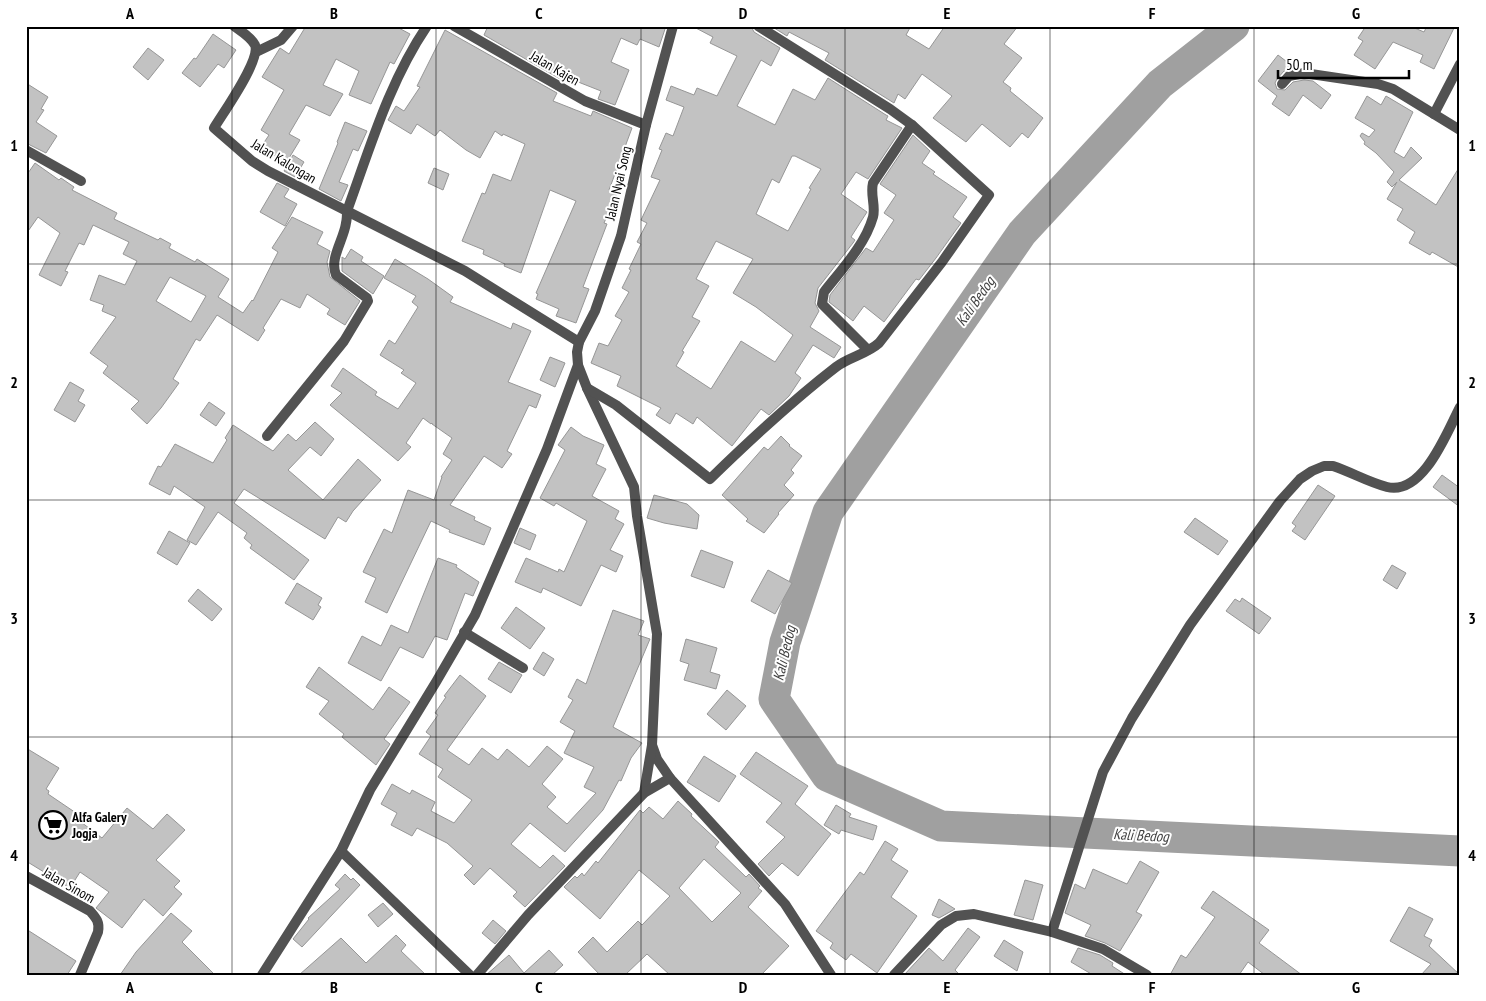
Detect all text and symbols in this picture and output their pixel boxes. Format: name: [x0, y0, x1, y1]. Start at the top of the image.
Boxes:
text: A: [125, 3, 135, 23]
text: B: [330, 3, 338, 23]
text: C: [535, 3, 543, 23]
text: D: [739, 3, 748, 23]
text: E: [944, 3, 951, 23]
text: F: [1149, 3, 1156, 23]
text: G: [1352, 3, 1360, 23]
street label: Jalan Kajen: [526, 46, 583, 89]
scale bar: [1278, 48, 1410, 80]
text: 50 m: [1286, 55, 1312, 74]
street label: Jalan Kalongan: [247, 134, 320, 187]
text: 1: [10, 135, 18, 155]
text: 1: [1468, 135, 1476, 155]
street label: Jalan Nyai Song: [601, 144, 635, 223]
water label: Kali Bedog: [951, 271, 1000, 329]
text: 2: [10, 372, 18, 392]
text: 2: [1468, 372, 1476, 392]
text: 3: [10, 608, 18, 628]
text: 3: [1468, 608, 1476, 628]
water label: Kali Bedog: [768, 622, 800, 682]
place label: Alfa Galery Jogja: [71, 808, 127, 842]
supermarket icon: Alfa Galery Jogja: [38, 810, 68, 840]
water label: Kali Bedog: [1113, 824, 1171, 846]
text: 4: [10, 845, 18, 865]
text: 4: [1468, 845, 1476, 865]
street label: Jalan Sinom: [39, 862, 98, 907]
text: A: [125, 977, 135, 997]
text: B: [330, 977, 338, 997]
text: C: [535, 977, 543, 997]
text: D: [739, 977, 748, 997]
text: E: [944, 977, 951, 997]
text: F: [1149, 977, 1156, 997]
text: G: [1352, 977, 1360, 997]

